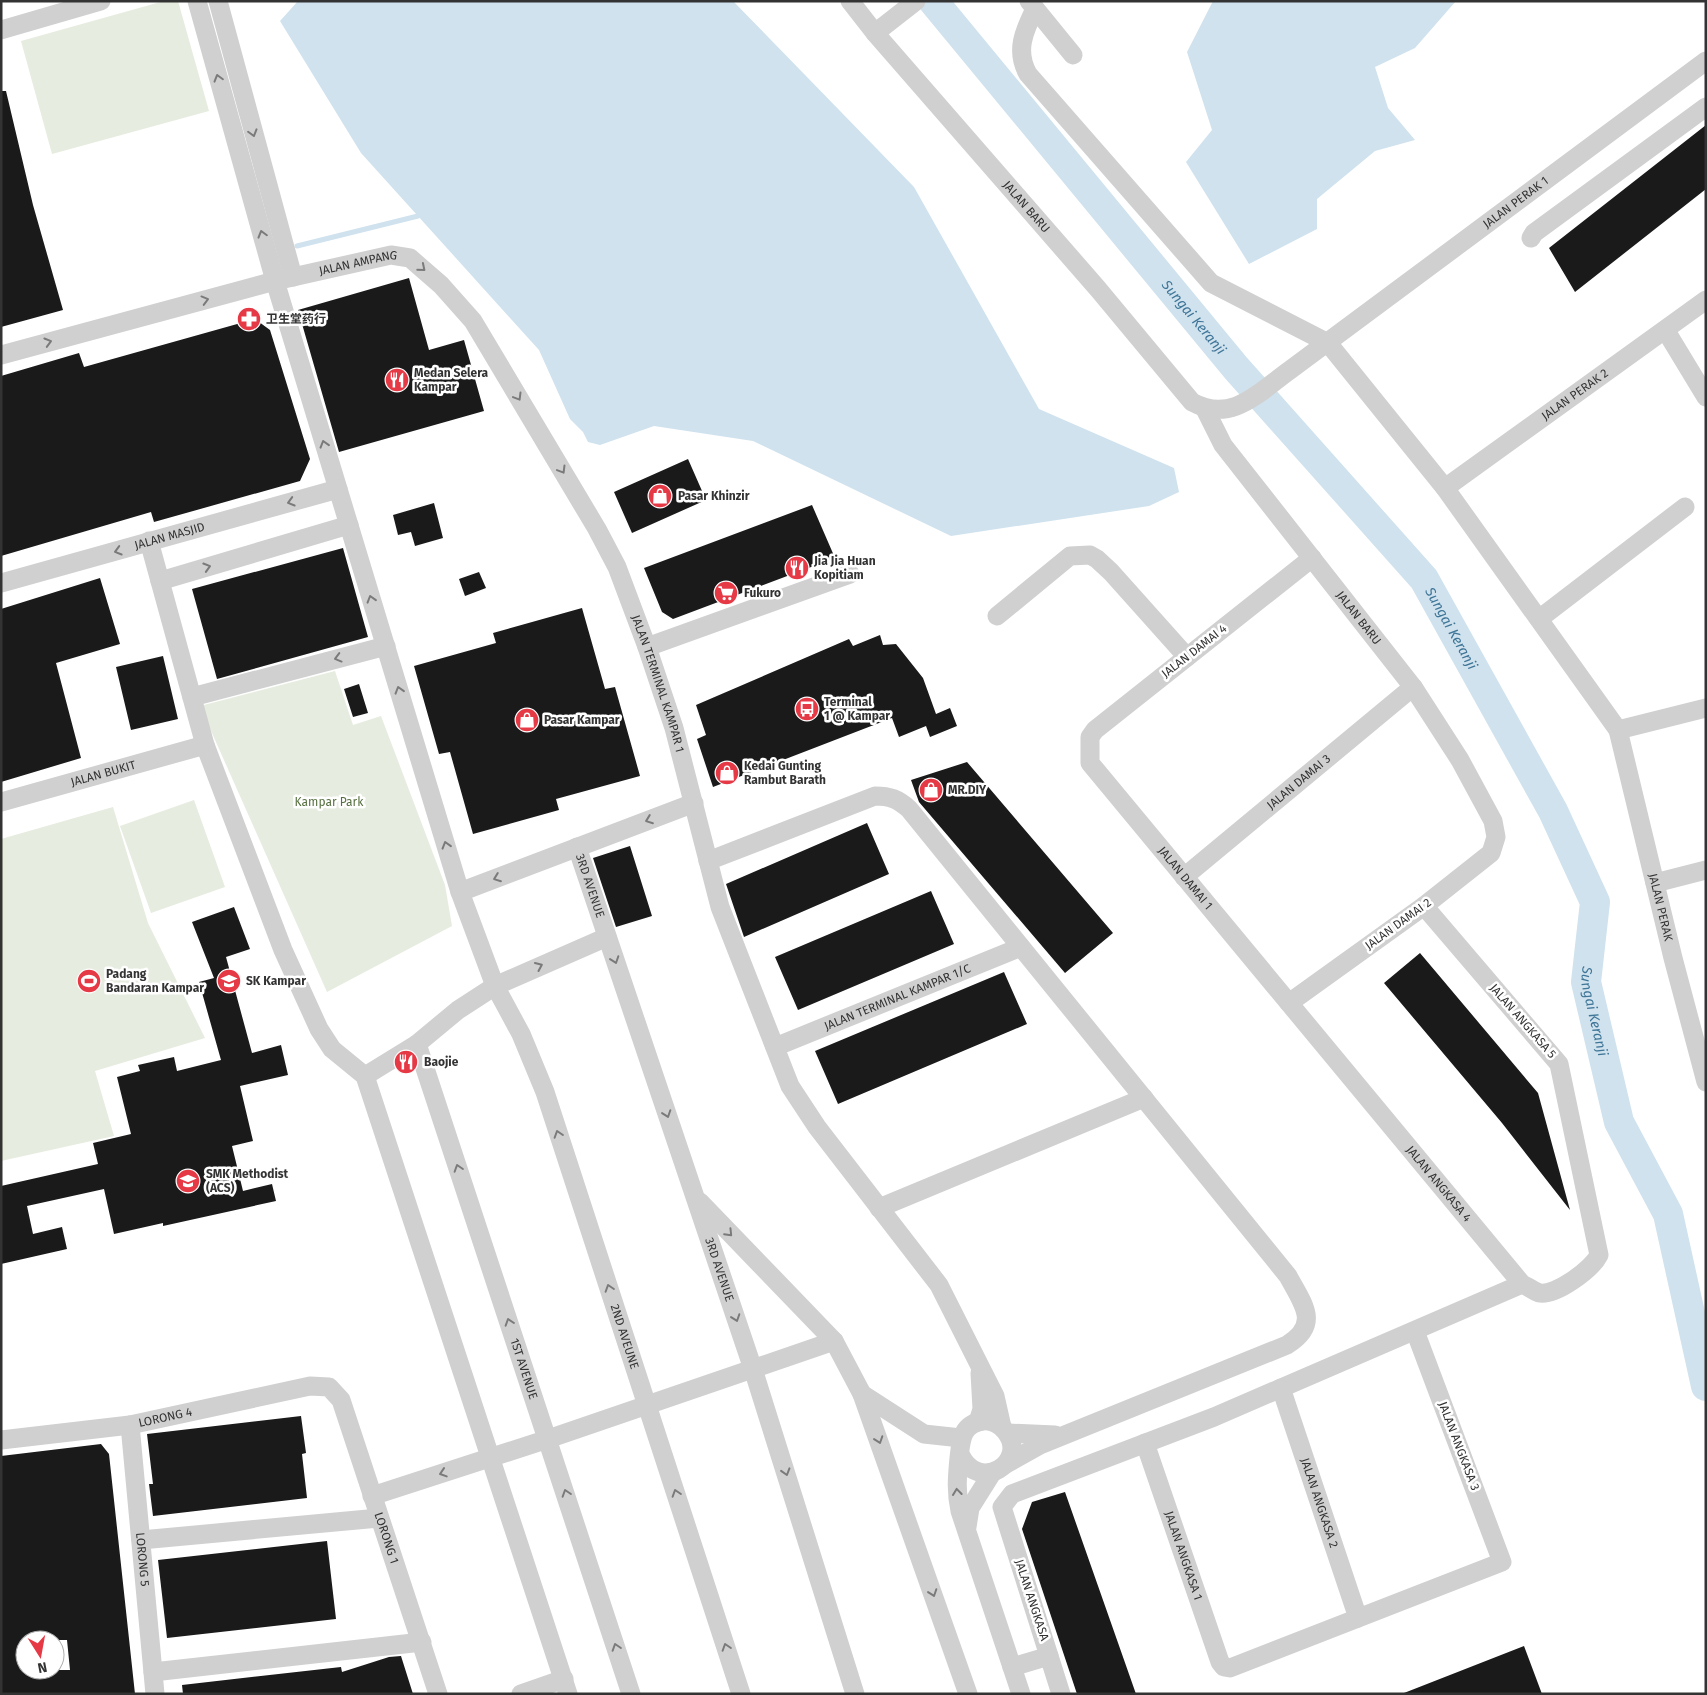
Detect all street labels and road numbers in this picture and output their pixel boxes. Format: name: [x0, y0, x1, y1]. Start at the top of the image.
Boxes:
street label: JALAN PERAK 1: [1480, 174, 1551, 231]
street label: JALAN BARU: [1000, 178, 1053, 235]
street label: JALAN AMPANG: [318, 248, 398, 278]
street label: JALAN PERAK 2: [1539, 366, 1611, 423]
street label: JALAN MASJID: [133, 519, 207, 552]
street label: JALAN BARU: [1333, 588, 1384, 647]
street label: JALAN TERMINAL KAMPAR 1: [629, 613, 687, 754]
street label: JALAN DAMAI 4: [1159, 621, 1230, 681]
street label: JALAN DAMAI 3: [1264, 751, 1333, 812]
street label: JALAN BUKIT: [69, 758, 138, 789]
street label: JALAN DAMAI 1: [1155, 844, 1216, 912]
street label: 3RD AVENUE: [573, 852, 607, 920]
street label: JALAN PERAK: [1646, 872, 1676, 944]
street label: JALAN DAMAI 2: [1362, 895, 1434, 953]
street label: JALAN TERMINAL KAMPAR 1/C: [822, 961, 973, 1033]
street label: JALAN ANGKASA 5: [1487, 981, 1559, 1061]
street label: JALAN ANGKASA 4: [1403, 1143, 1475, 1225]
street label: 3RD AVENUE: [702, 1236, 737, 1303]
street label: 2ND AVEUNE: [608, 1302, 642, 1371]
street label: 1ST AVENUE: [507, 1337, 540, 1401]
street label: JALAN ANGKASA 3: [1436, 1400, 1482, 1492]
street label: LORONG 4: [137, 1405, 194, 1430]
street label: JALAN ANGKASA 2: [1298, 1456, 1341, 1550]
street label: JALAN ANGKASA 1: [1162, 1509, 1205, 1602]
street label: LORONG 1: [371, 1510, 402, 1565]
street label: LORONG 5: [133, 1532, 152, 1587]
street label: JALAN ANGKASA: [1012, 1558, 1052, 1643]

